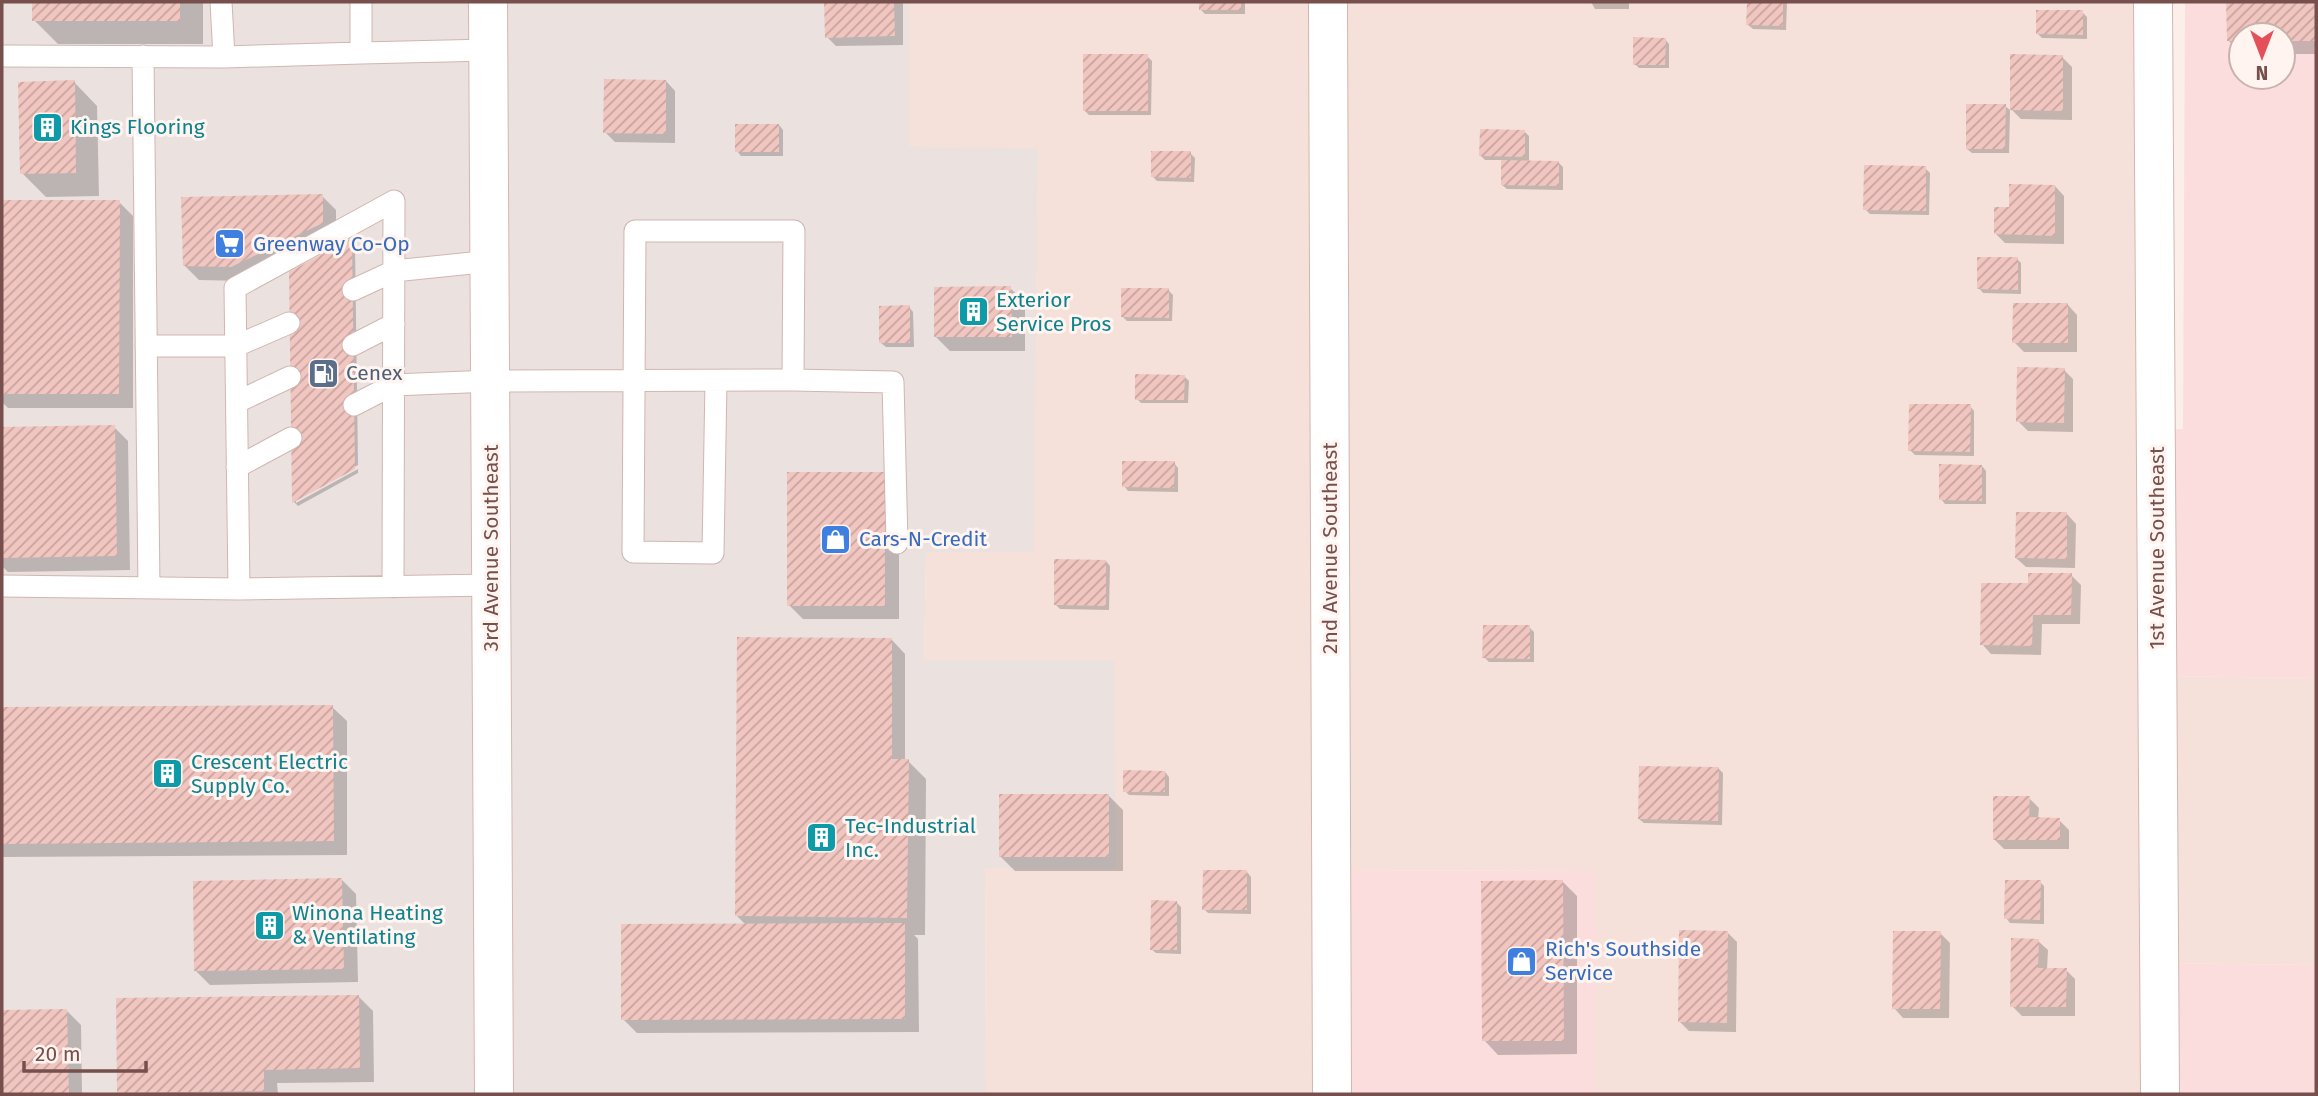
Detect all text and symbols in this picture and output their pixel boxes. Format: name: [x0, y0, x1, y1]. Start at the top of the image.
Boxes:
north arrow: [2227, 21, 2297, 91]
text: N: [2256, 61, 2268, 84]
building icon: Kings Flooring: [30, 110, 64, 144]
place label: Kings Flooring: [70, 114, 205, 140]
supermarket icon: Greenway Co-Op: [213, 227, 247, 261]
place label: Greenway Co-Op: [253, 231, 410, 257]
place label: Exterior Service Pros: [996, 287, 1111, 337]
building icon: Exterior Service Pros: [956, 295, 990, 329]
fuel station icon: Cenex: [306, 356, 340, 390]
place label: Cenex: [346, 360, 403, 386]
street label: 2nd Avenue Southeast: [1317, 442, 1343, 654]
street label: 3rd Avenue Southeast: [478, 444, 504, 652]
street label: 1st Avenue Southeast: [2144, 446, 2170, 649]
shop icon: Cars-N-Credit: [819, 522, 853, 556]
place label: Cars-N-Credit: [859, 526, 987, 552]
place label: Crescent Electric Supply Co.: [191, 749, 348, 799]
building icon: Crescent Electric Supply Co.: [151, 757, 185, 791]
place label: Tec-Industrial Inc.: [845, 813, 976, 863]
building icon: Tec-Industrial Inc.: [805, 821, 839, 855]
place label: Winona Heating & Ventilating: [292, 900, 443, 950]
building icon: Winona Heating & Ventilating: [252, 908, 286, 942]
place label: Rich's Southside Service: [1545, 936, 1701, 986]
shop icon: Rich's Southside Service: [1505, 944, 1539, 978]
scale bar: [24, 1030, 147, 1074]
text: 20 m: [35, 1041, 81, 1067]

